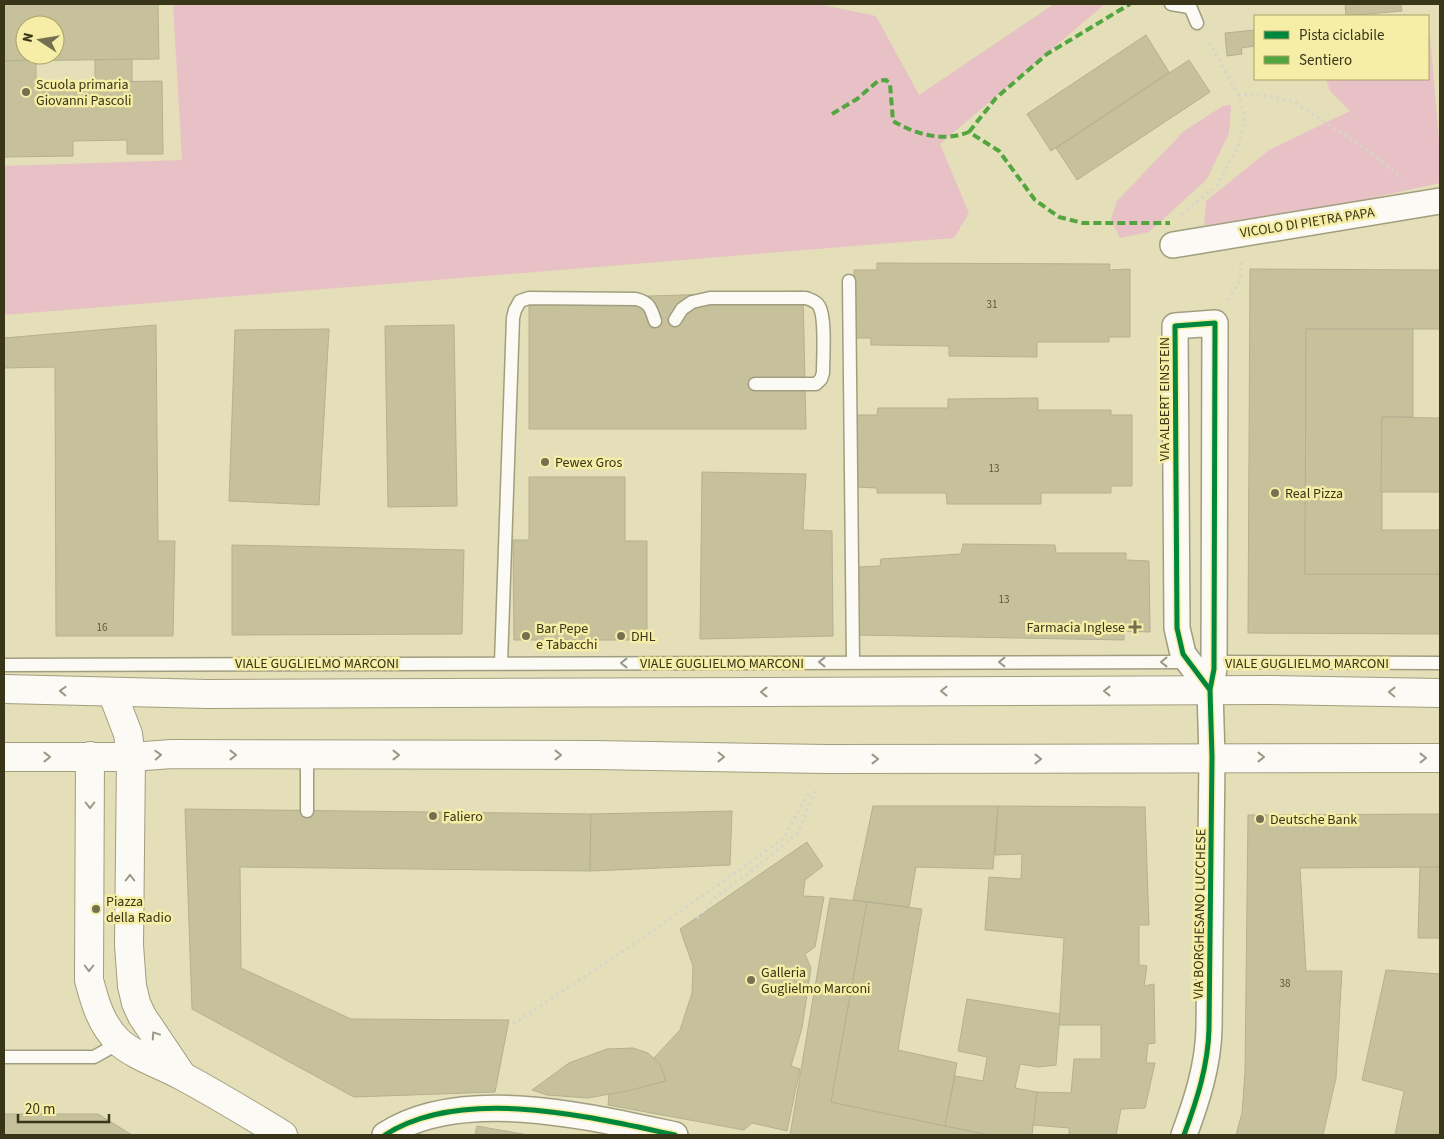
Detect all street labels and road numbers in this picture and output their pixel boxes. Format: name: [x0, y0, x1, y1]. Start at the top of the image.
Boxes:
street label: VICOLO DI PIETRA PAPA: [1238, 202, 1376, 243]
street label: VIA ALBERT EINSTEIN: [1155, 337, 1175, 461]
street label: VIALE GUGLIELMO MARCONI: [235, 654, 399, 674]
street label: VIALE GUGLIELMO MARCONI: [640, 654, 804, 674]
street label: VIALE GUGLIELMO MARCONI: [1225, 654, 1389, 674]
street label: VIA BORGHESANO LUCCHESE: [1189, 829, 1211, 999]

